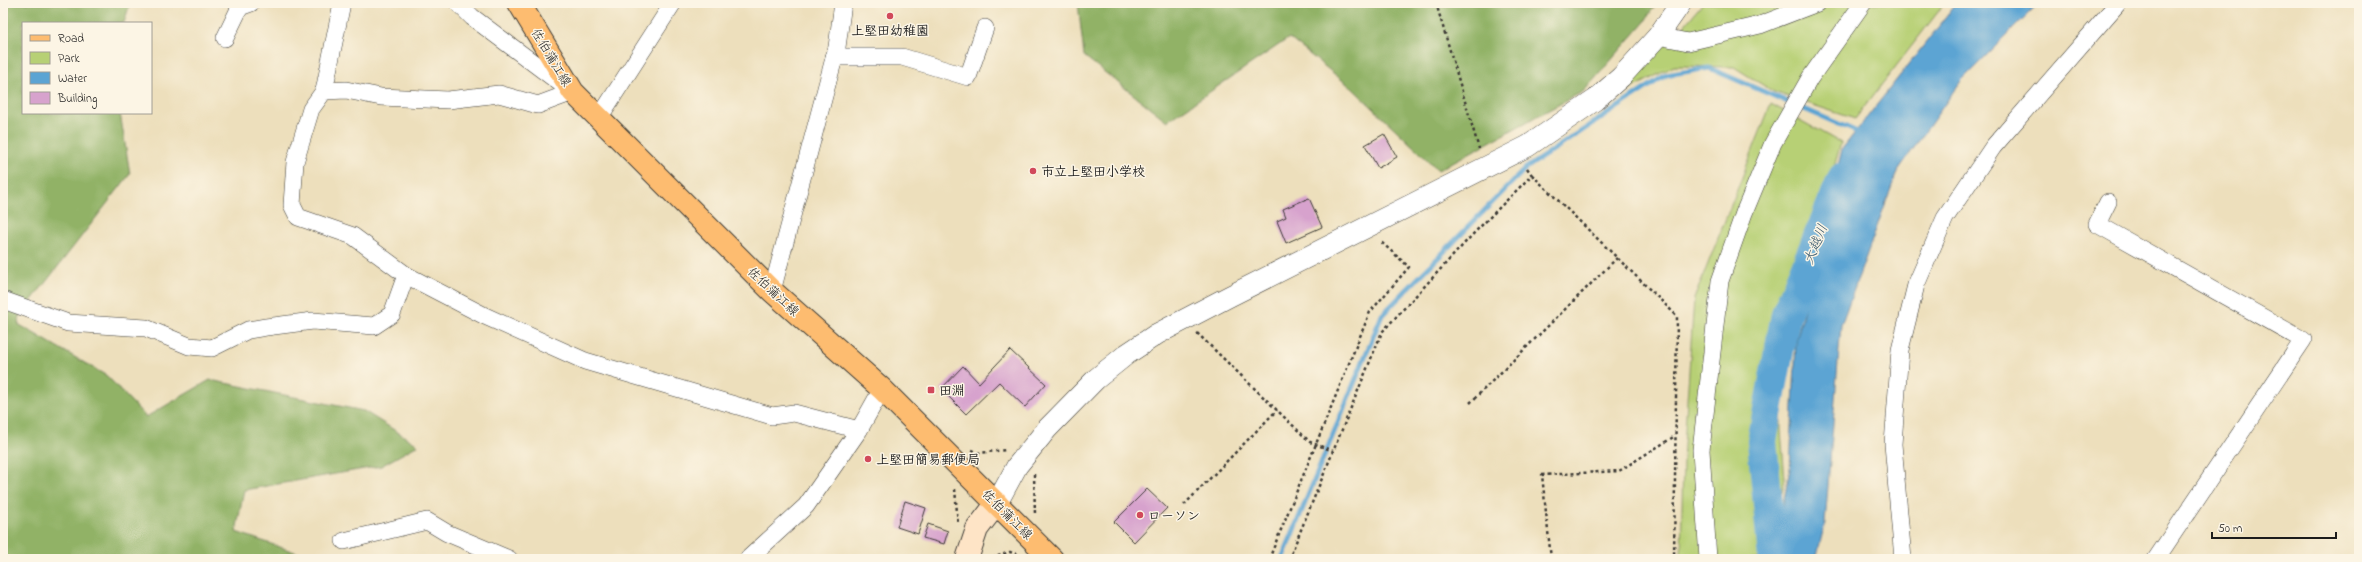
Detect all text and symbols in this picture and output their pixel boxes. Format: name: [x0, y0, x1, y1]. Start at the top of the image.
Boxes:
marker: 上堅田幼稚園: [885, 11, 895, 21]
legend: [22, 22, 152, 114]
place label: 上堅田幼稚園: [851, 22, 929, 41]
street label: 佐伯蒲江線: [526, 25, 576, 91]
text: Road: [58, 30, 84, 48]
text: Park: [58, 50, 80, 68]
text: Water: [58, 70, 87, 88]
text: Building: [57, 90, 97, 109]
place label: 市立上堅田小学校: [1041, 163, 1145, 182]
marker: 市立上堅田小学校: [1028, 166, 1038, 176]
water label: 大越川: [1799, 221, 1834, 268]
street label: 佐伯蒲江線: [743, 263, 804, 322]
place label: 田淵: [939, 382, 965, 401]
marker: 田淵: [926, 385, 936, 395]
place label: 上堅田簡易郵便局: [876, 451, 980, 470]
marker: 上堅田簡易郵便局: [863, 454, 873, 464]
street label: 佐伯蒲江線: [977, 485, 1037, 545]
place label: ローソン: [1148, 507, 1200, 526]
marker: ローソン: [1135, 510, 1145, 520]
scale bar: [2212, 514, 2336, 540]
text: 50 m: [2218, 520, 2242, 538]

